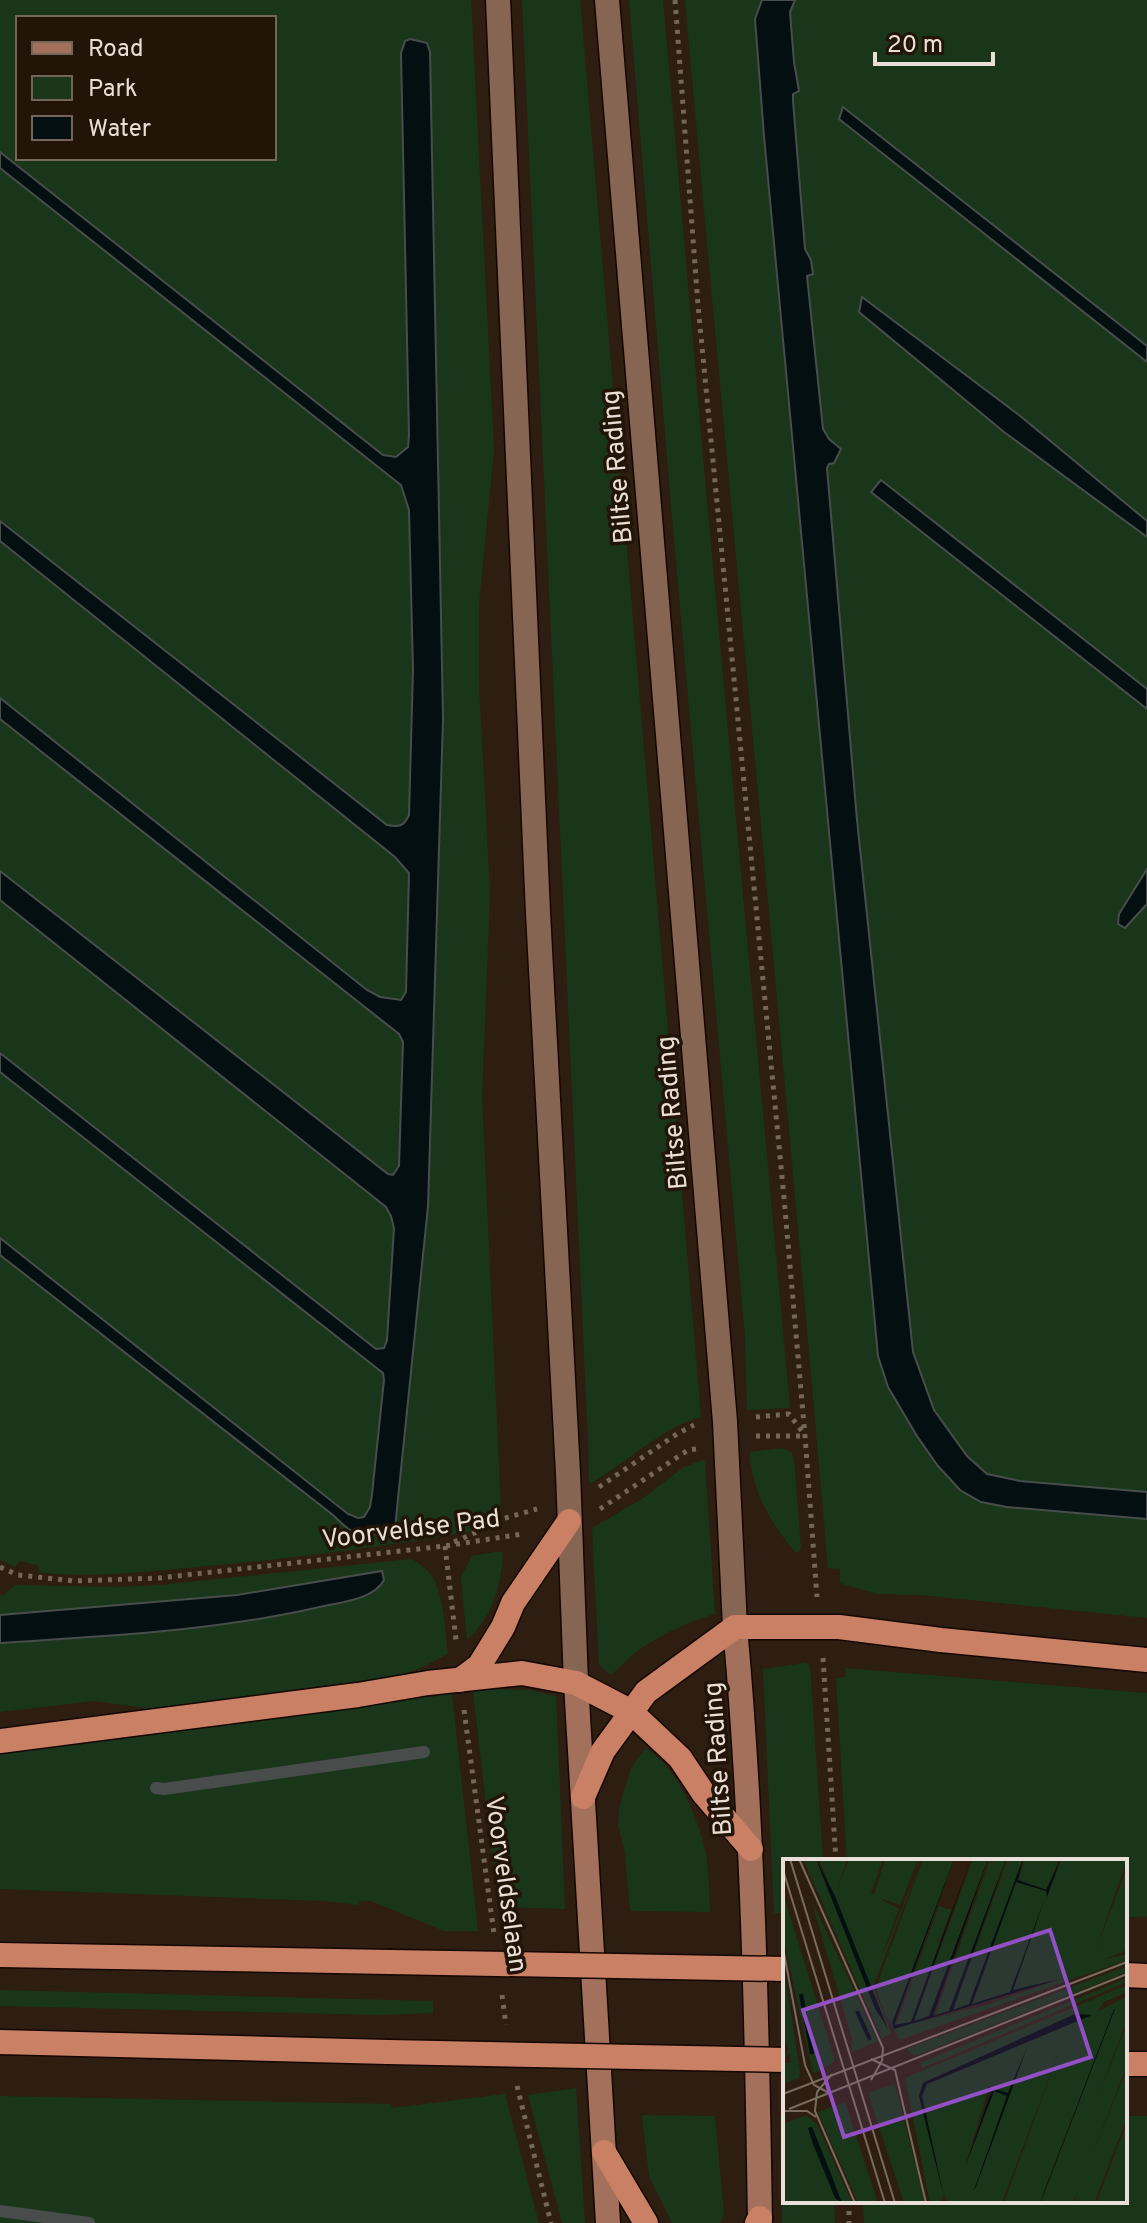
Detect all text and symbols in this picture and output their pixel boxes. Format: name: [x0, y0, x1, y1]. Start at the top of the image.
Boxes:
legend: [16, 16, 276, 160]
scale bar: [875, 16, 993, 66]
text: 20 m: [887, 31, 943, 61]
text: Road: [88, 35, 144, 65]
text: Park: [88, 75, 138, 105]
text: Water: [88, 115, 151, 145]
street label: Biltse Rading: [595, 389, 642, 545]
street label: Biltse Rading: [650, 1035, 697, 1191]
street label: Voorveldse Pad: [320, 1503, 502, 1558]
street label: Biltse Rading: [698, 1681, 741, 1837]
street label: Voorveldselaan: [476, 1794, 533, 1975]
inset map: [783, 1859, 1127, 2203]

